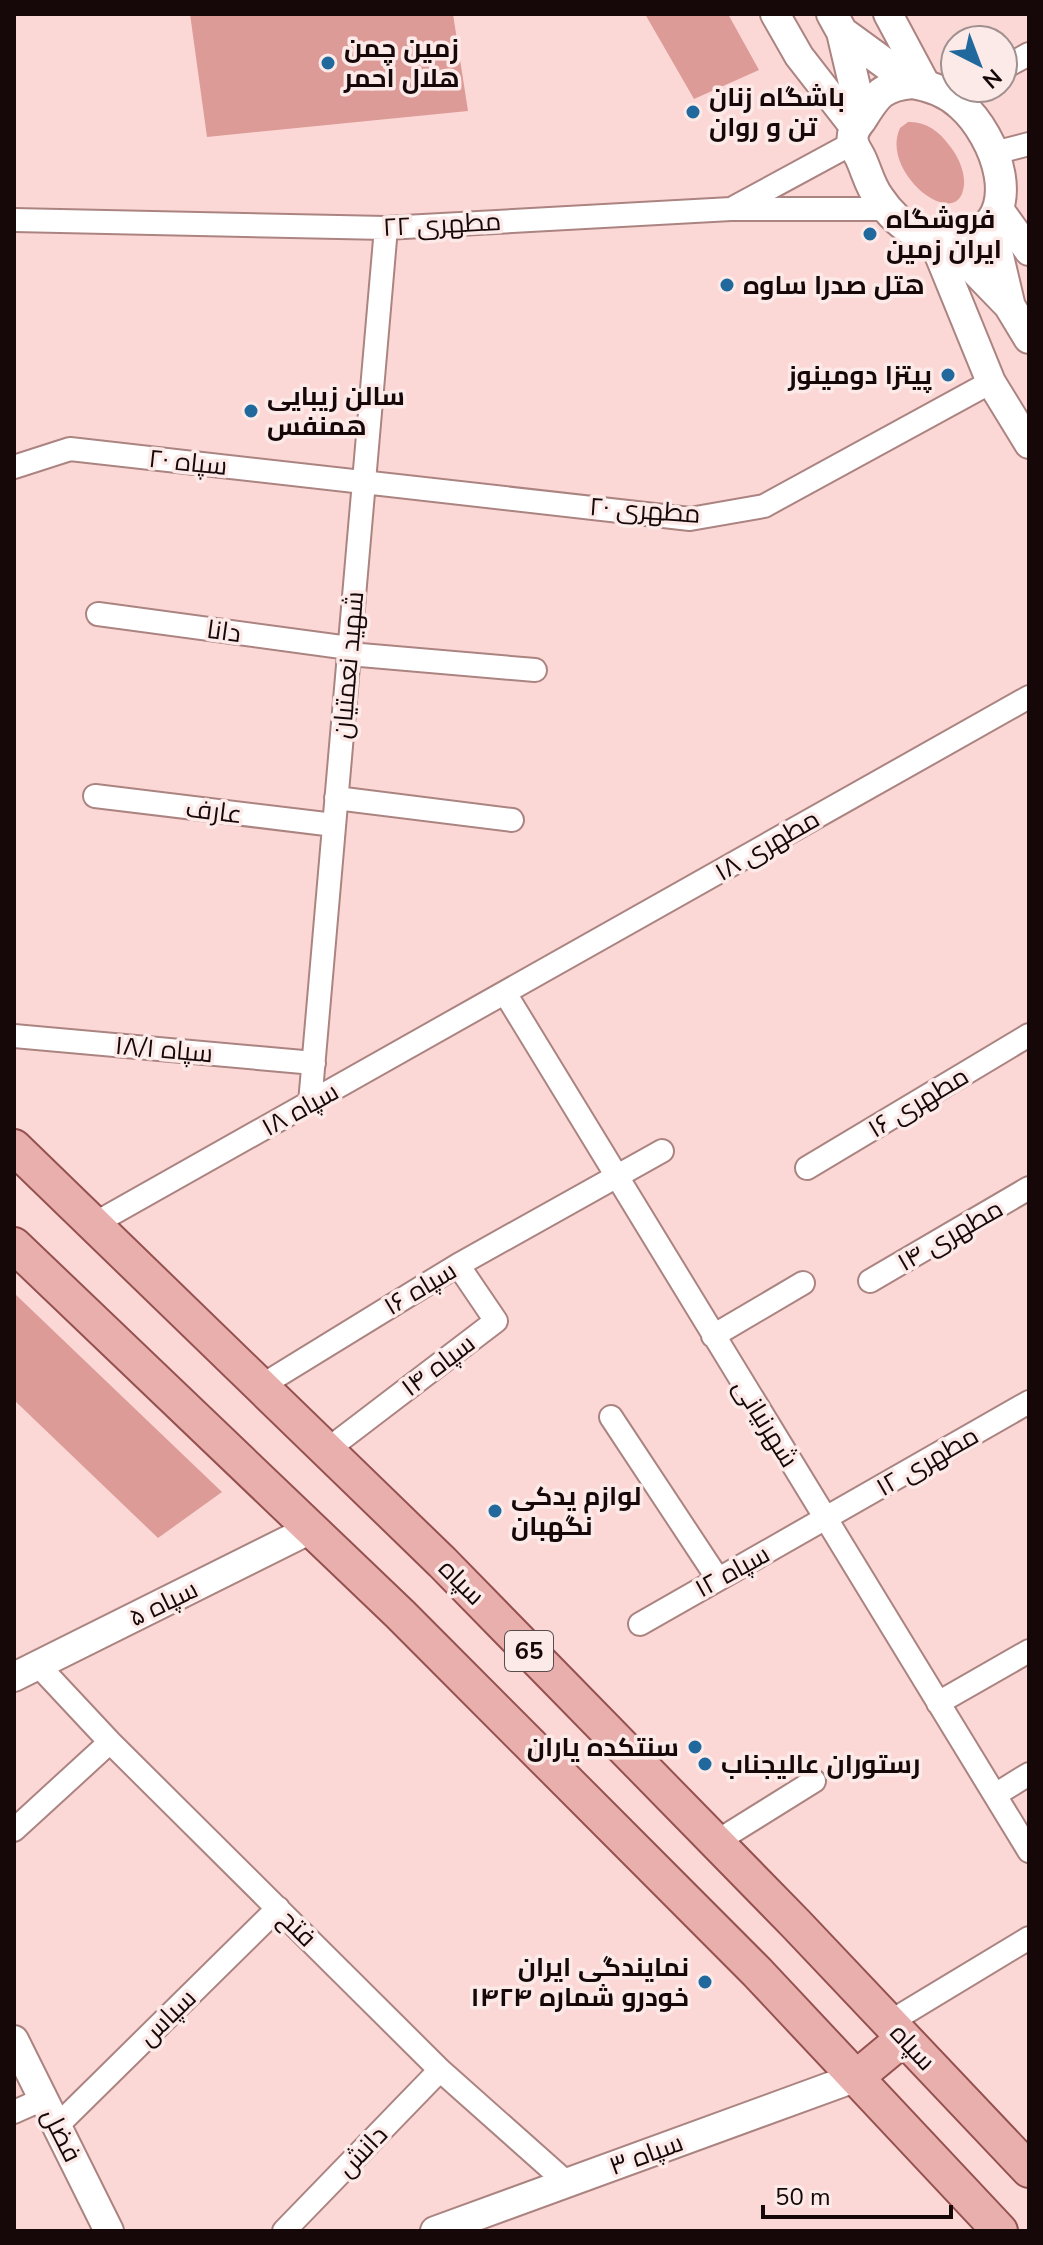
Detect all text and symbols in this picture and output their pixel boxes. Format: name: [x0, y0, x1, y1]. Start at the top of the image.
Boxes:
north arrow: [939, 24, 1019, 104]
place label: زمین چمن هلال احمر: [343, 31, 460, 96]
marker: زمین چمن هلال احمر: [319, 54, 337, 72]
text: N: [976, 61, 1008, 95]
place label: باشگاه زنان تن و روان: [709, 80, 845, 145]
marker: باشگاه زنان تن و روان: [684, 103, 702, 121]
place label: فروشگاه ایران زمین: [886, 202, 1002, 267]
street label: مطهری ۲۲: [382, 204, 502, 245]
marker: فروشگاه ایران زمین: [861, 225, 879, 243]
place label: هتل صدرا ساوه: [743, 268, 925, 303]
marker: هتل صدرا ساوه: [718, 276, 736, 294]
place label: پیتزا دومینوز: [787, 358, 932, 393]
marker: پیتزا دومینوز: [939, 366, 957, 384]
place label: سالن زيبايى همنفس: [267, 379, 405, 444]
marker: سالن زيبايى همنفس: [242, 402, 260, 420]
street label: سپاه ۲۰: [147, 441, 229, 484]
street label: مطهری ۲۰: [588, 489, 702, 532]
street label: شهید نعمتیان: [325, 590, 372, 740]
street label: دانا: [205, 612, 243, 651]
street label: عارف: [184, 791, 244, 832]
street label: مطهری ۱۸: [709, 801, 826, 889]
street label: سپاه ۱۸/۱: [113, 1028, 214, 1071]
street label: مطهری ۱۶: [861, 1059, 975, 1146]
street label: سپاه ۱۸: [255, 1074, 345, 1145]
street label: مطهری ۱۴: [891, 1191, 1009, 1280]
street label: سپاه ۱۶: [377, 1253, 463, 1324]
street label: سپاه ۱۴: [394, 1326, 482, 1405]
street label: شهرنیانی: [725, 1372, 807, 1474]
street label: مطهری ۱۲: [870, 1418, 985, 1505]
place label: لوازم یدکی نگهبان: [511, 1479, 641, 1544]
marker: لوازم یدکی نگهبان: [486, 1502, 504, 1520]
street label: سپاه ۱۲: [689, 1537, 776, 1606]
street label: سپاه: [431, 1552, 492, 1613]
street label: سپاه ۵: [123, 1572, 204, 1635]
road number: 65: [505, 1631, 553, 1671]
place label: سنتکده یاران: [527, 1730, 679, 1765]
marker: سنتکده یاران: [686, 1738, 704, 1756]
place label: رستوران عالیجناب: [721, 1747, 920, 1782]
marker: رستوران عالیجناب: [696, 1755, 714, 1773]
street label: فتح: [271, 1902, 324, 1955]
place label: نمایندگی ایران خودرو شماره ۱۴۲۴: [471, 1950, 689, 2015]
marker: نمایندگی ایران خودرو شماره ۱۴۲۴: [696, 1973, 714, 1991]
street label: سپاس: [131, 1981, 204, 2054]
street label: سپاه: [882, 2016, 943, 2078]
street label: فضل: [33, 2102, 90, 2168]
street label: دانش: [329, 2118, 395, 2185]
street label: سپاه ۳: [604, 2125, 688, 2184]
scale bar: [763, 2169, 951, 2219]
text: 50 m: [775, 2181, 831, 2213]

